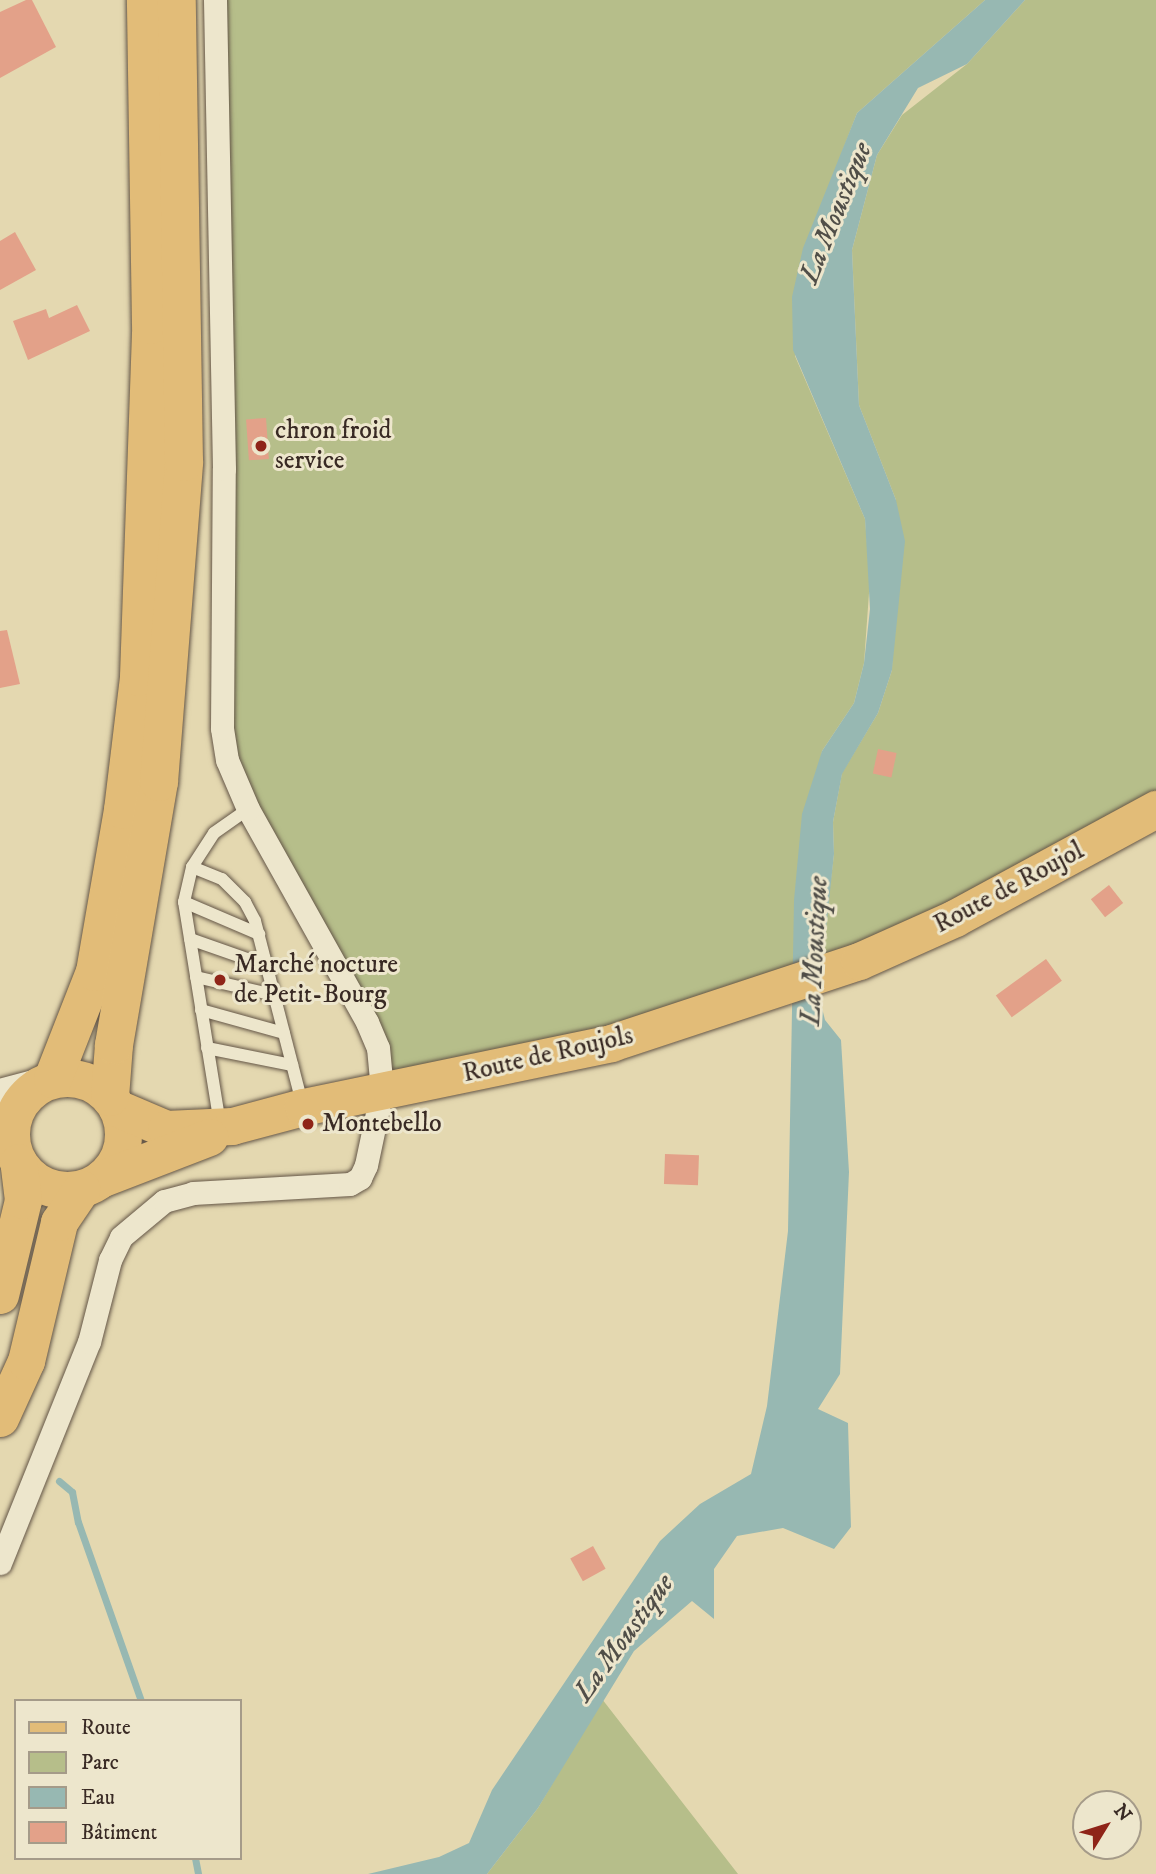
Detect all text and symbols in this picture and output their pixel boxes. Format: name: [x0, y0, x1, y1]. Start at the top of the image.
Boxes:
water label: La Moustique: [793, 138, 879, 288]
place label: chron froid service: [275, 415, 392, 476]
marker: chron froid service: [253, 438, 269, 454]
street label: Route de Roujol: [929, 835, 1089, 941]
water label: La Moustique: [794, 876, 836, 1026]
place label: Marché nocture de Petit-Bourg: [234, 949, 398, 1010]
marker: Marché nocture de Petit-Bourg: [212, 972, 228, 988]
street label: Route de Roujols: [460, 1020, 636, 1090]
place label: Montebello: [322, 1108, 442, 1140]
marker: Montebello: [300, 1116, 316, 1132]
water label: La Moustique: [567, 1568, 681, 1708]
legend: [14, 1699, 242, 1860]
text: Route: [81, 1715, 131, 1741]
text: Parc: [81, 1750, 119, 1776]
text: Eau: [81, 1785, 115, 1811]
north arrow: [1072, 1790, 1142, 1860]
text: N: [1108, 1800, 1136, 1826]
text: Bâtiment: [81, 1820, 157, 1846]

